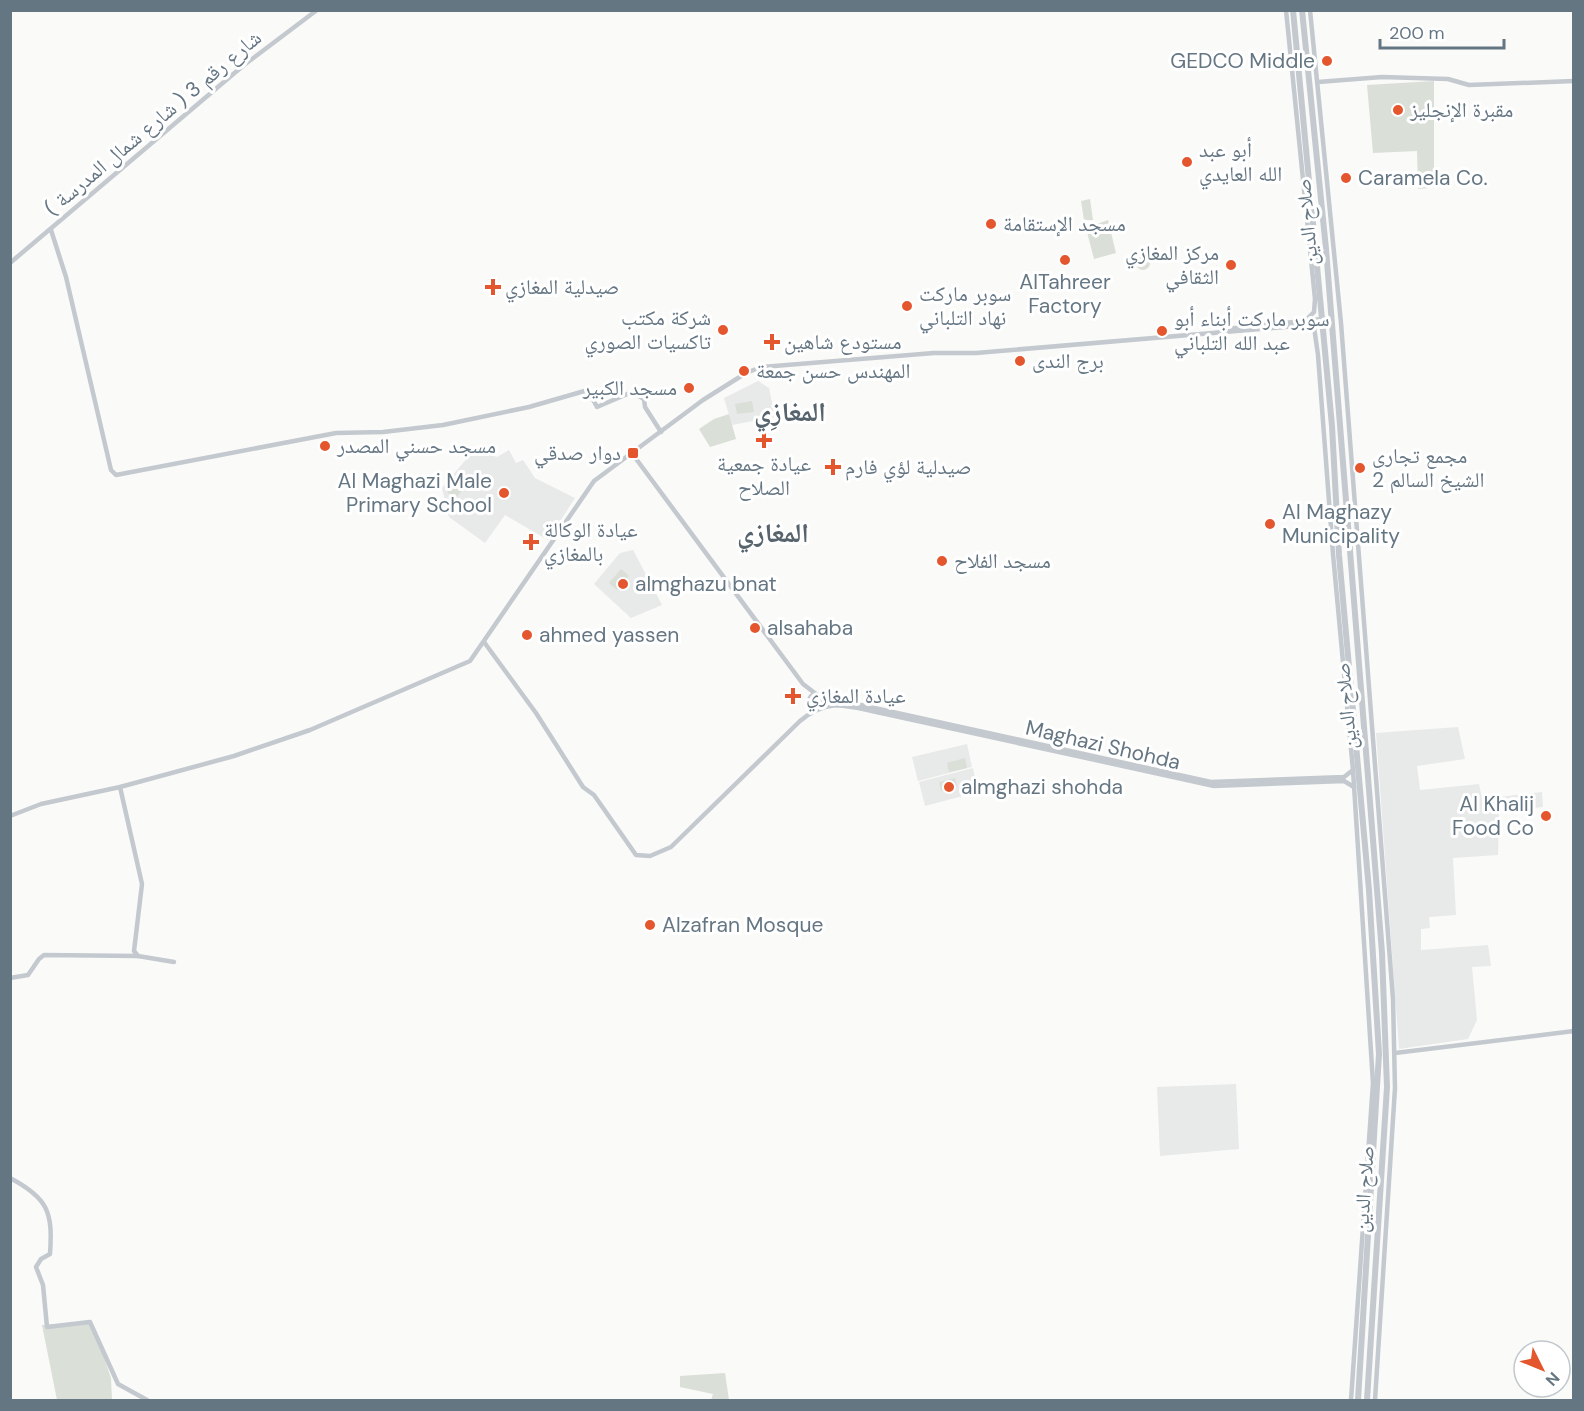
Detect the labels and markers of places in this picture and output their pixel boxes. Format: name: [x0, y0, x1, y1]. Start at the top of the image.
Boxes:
place label: GEDCO Middle: [1170, 47, 1315, 75]
marker: GEDCO Middle: [1320, 54, 1334, 68]
place label: مقبرة الإنجليز: [1409, 96, 1513, 124]
marker: مقبرة الإنجليز: [1391, 103, 1405, 117]
place label: أبو عبد الله العايدي: [1199, 136, 1282, 190]
marker: أبو عبد الله العايدي: [1180, 155, 1194, 169]
place label: Caramela Co.: [1358, 164, 1488, 192]
marker: Caramela Co.: [1339, 171, 1353, 185]
place label: مسجد الإستقامة: [1003, 210, 1126, 238]
marker: مسجد الإستقامة: [984, 217, 998, 231]
place label: مركز المغازي الثقافي: [1125, 239, 1219, 293]
marker: AlTahreer Factory: [1058, 253, 1072, 267]
marker: مركز المغازي الثقافي: [1224, 258, 1238, 272]
place label: AlTahreer Factory: [1019, 268, 1111, 320]
place label: صيدلية المغازي: [505, 273, 619, 303]
marker: صيدلية المغازي: [486, 280, 500, 294]
place label: سوبر ماركت نهاد التلباني: [919, 280, 1011, 334]
marker: سوبر ماركت نهاد التلباني: [900, 299, 914, 313]
place label: شركة مكتب تاكسيات الصوري: [584, 304, 711, 358]
place label: سوبر ماركت أبناء أبو عبد الله التلباني: [1174, 305, 1330, 359]
marker: شركة مكتب تاكسيات الصوري: [716, 323, 730, 337]
marker: سوبر ماركت أبناء أبو عبد الله التلباني: [1155, 324, 1169, 338]
place label: مستودع شاهين: [784, 328, 902, 356]
marker: مستودع شاهين: [765, 335, 779, 349]
place label: برج الندى: [1032, 347, 1104, 375]
marker: برج الندى: [1013, 354, 1027, 368]
place label: المهندس حسن جمعة: [756, 357, 910, 385]
marker: المهندس حسن جمعة: [737, 364, 751, 378]
place label: مسجد الكبير: [582, 374, 677, 402]
marker: مسجد الكبير: [682, 381, 696, 395]
marker: عيادة جمعية الصلاح: [755, 431, 773, 449]
place label: مسجد حسني المصدر: [336, 432, 496, 462]
marker: مسجد حسني المصدر: [318, 439, 332, 453]
place label: دوار صدقي: [534, 439, 621, 469]
place label: مجمع تجاري الشيخ السالم 2: [1372, 442, 1484, 494]
marker: دوار صدقي: [626, 446, 640, 460]
place label: عيادة جمعية الصلاح: [717, 450, 811, 502]
place label: صيدلية لؤي فارم: [845, 453, 971, 483]
marker: صيدلية لؤي فارم: [826, 460, 840, 474]
marker: مجمع تجاري الشيخ السالم 2: [1353, 461, 1367, 475]
place label: Al Maghazi Male Primary School: [338, 467, 492, 519]
marker: Al Maghazi Male Primary School: [497, 486, 511, 500]
place label: Al Maghazy Municipality: [1282, 498, 1400, 550]
place label: عيادة الوكالة بالمغازي: [544, 516, 638, 570]
marker: Al Maghazy Municipality: [1263, 517, 1277, 531]
marker: عيادة الوكالة بالمغازي: [522, 533, 540, 551]
place label: مسجد الفلاح: [954, 547, 1051, 575]
marker: مسجد الفلاح: [935, 554, 949, 568]
place label: almghazu bnat: [635, 570, 777, 598]
marker: almghazu bnat: [616, 577, 630, 591]
place label: alsahaba: [767, 614, 853, 642]
place label: ahmed yassen: [539, 621, 679, 649]
marker: alsahaba: [748, 621, 762, 635]
marker: ahmed yassen: [520, 628, 534, 642]
place label: عيادة المغازي: [806, 682, 906, 712]
marker: عيادة المغازي: [784, 687, 802, 705]
place label: almghazi shohda: [961, 773, 1123, 801]
marker: almghazi shohda: [942, 780, 956, 794]
place label: Al Khalij Food Co: [1452, 790, 1534, 842]
marker: Al Khalij Food Co: [1539, 809, 1553, 823]
place label: Alzafran Mosque: [662, 911, 823, 939]
marker: Alzafran Mosque: [643, 918, 657, 932]

